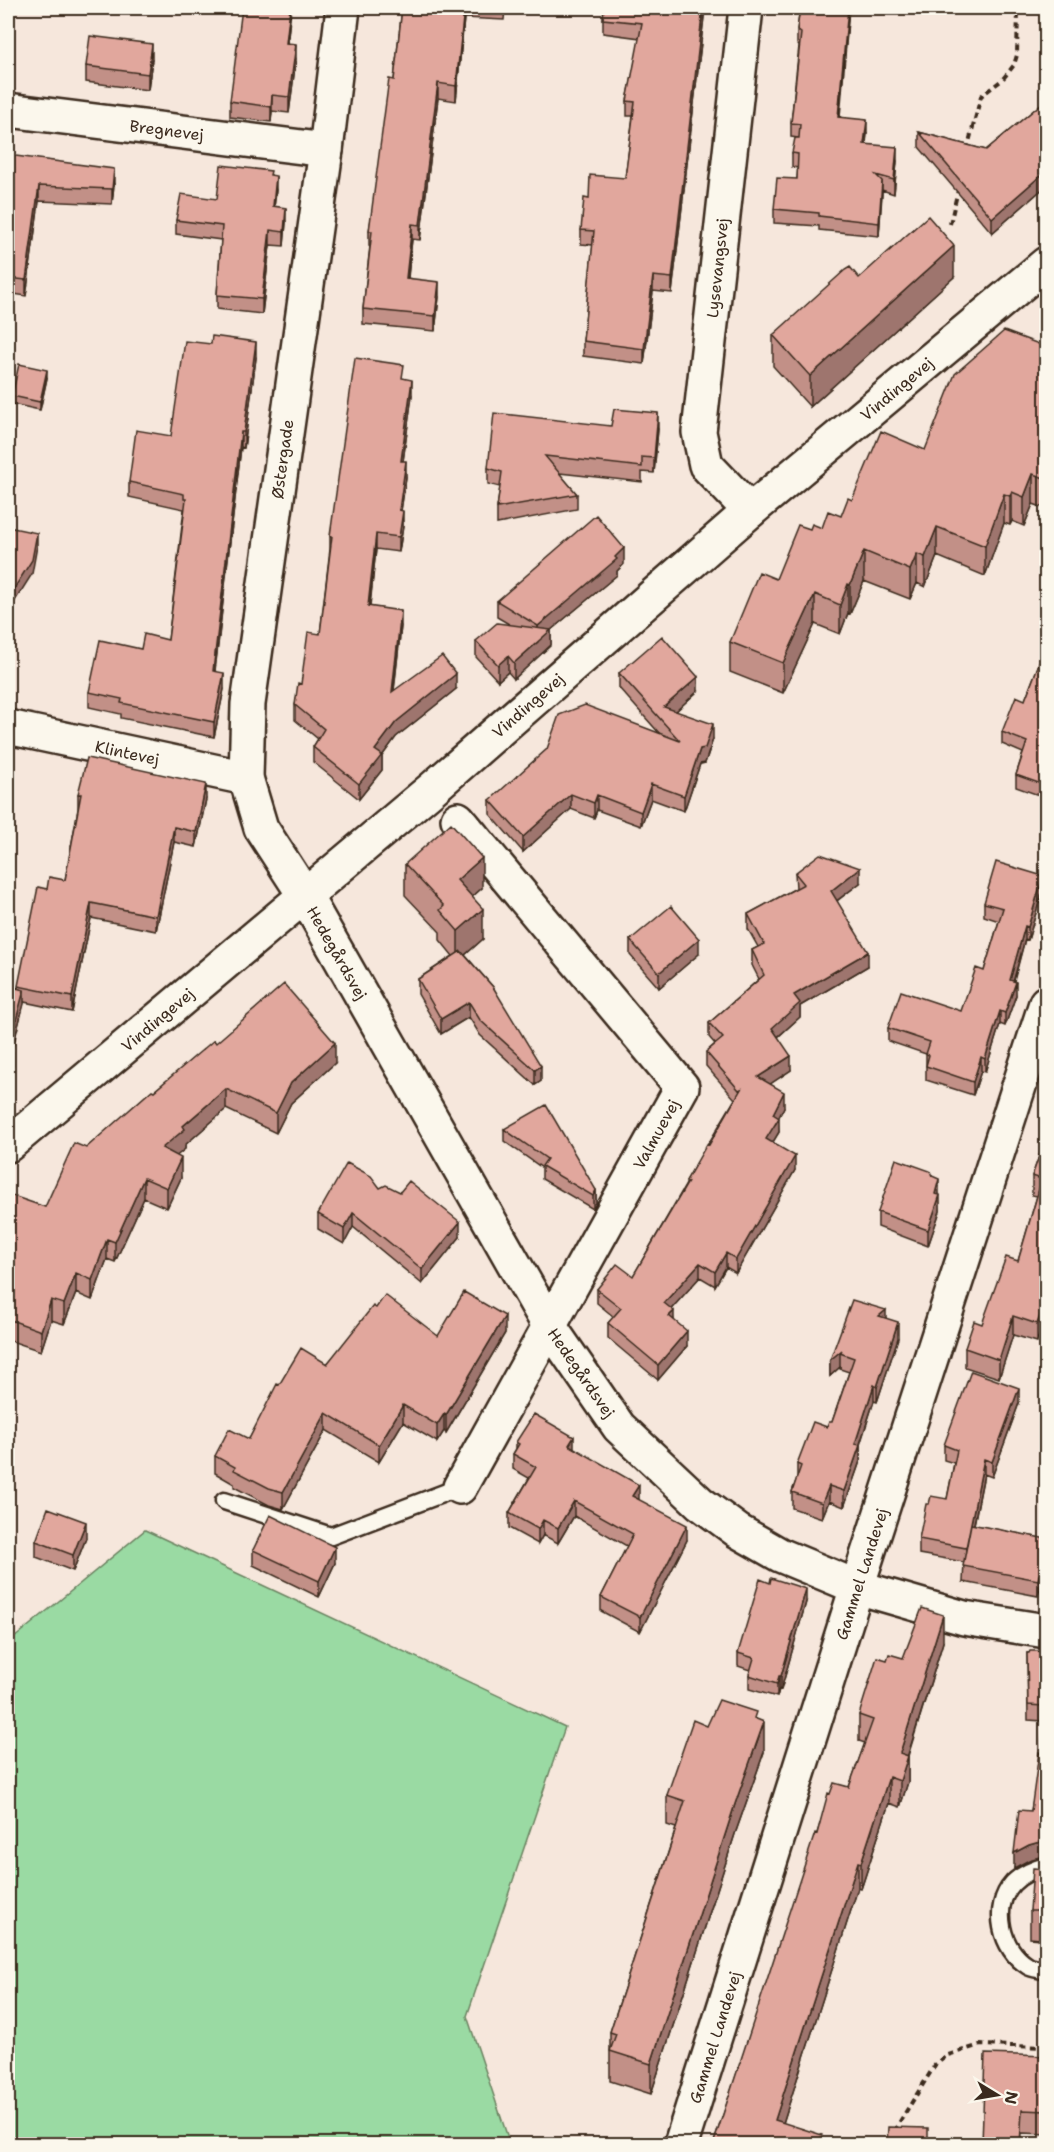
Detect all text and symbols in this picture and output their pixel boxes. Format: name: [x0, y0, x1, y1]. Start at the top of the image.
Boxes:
street label: Bregnevej: [128, 115, 205, 146]
street label: Lysevangsvej: [702, 217, 733, 319]
street label: Vindingevej: [856, 352, 938, 426]
street label: Østergade: [267, 418, 298, 500]
street label: Vindingevej: [488, 668, 569, 743]
street label: Klintevej: [93, 736, 161, 770]
street label: Hedegårdsvej: [302, 902, 372, 1004]
street label: Vindingevej: [117, 983, 198, 1057]
street label: Valmuevej: [629, 1095, 684, 1173]
street label: Hedegårdsvej: [543, 1324, 620, 1422]
street label: Gammel Landevej: [831, 1505, 893, 1643]
street label: Gammel Landevej: [685, 1969, 746, 2106]
north arrow: [967, 2065, 1027, 2125]
text: N: [1000, 2090, 1023, 2106]

